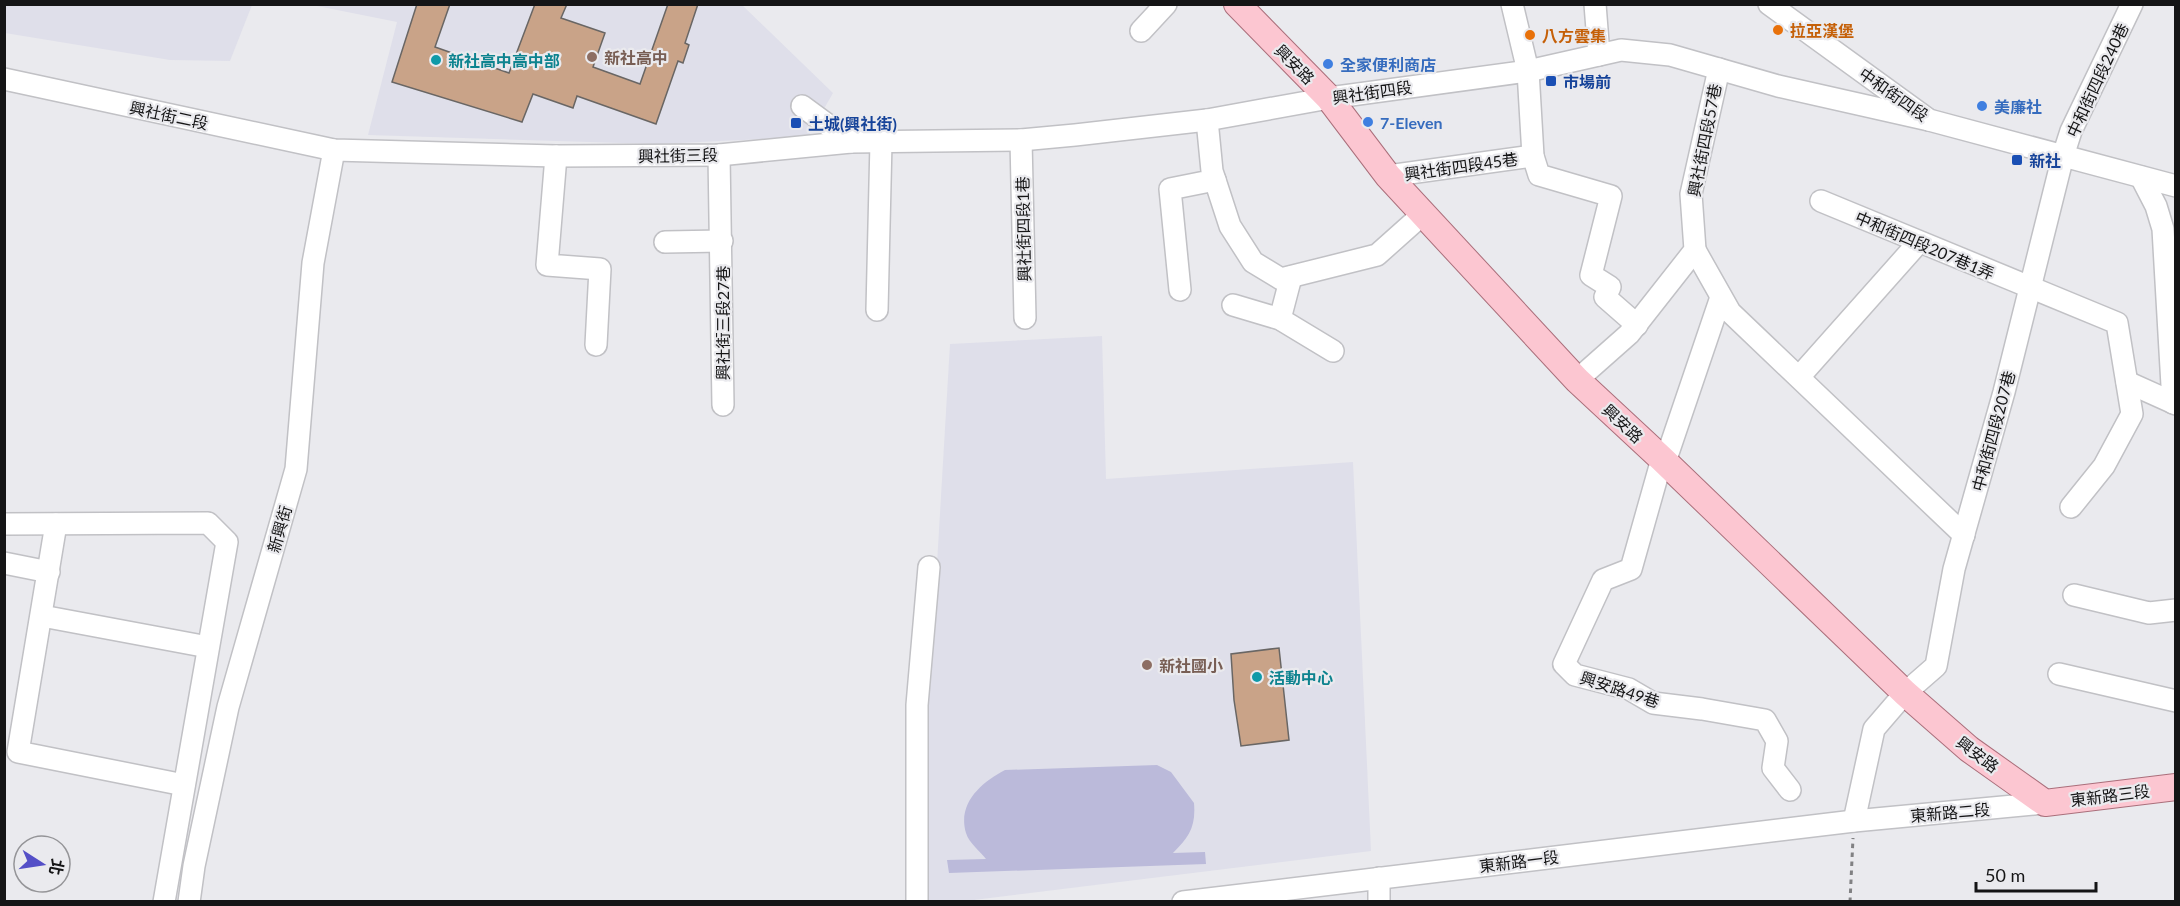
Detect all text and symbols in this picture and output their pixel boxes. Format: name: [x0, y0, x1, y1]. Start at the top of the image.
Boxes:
street label: 中和街四段240巷: [2062, 20, 2132, 140]
place label: 拉亞漢堡: [1790, 21, 1854, 40]
marker: 拉亞漢堡: [1771, 23, 1785, 37]
place label: 八方雲集: [1542, 26, 1606, 45]
marker: 八方雲集: [1523, 28, 1537, 42]
street label: 興安路: [1271, 40, 1319, 88]
place label: 新社高中: [604, 48, 668, 67]
marker: 新社高中: [585, 50, 599, 64]
place label: 新社高中高中部: [448, 51, 560, 70]
marker: 新社高中高中部: [429, 53, 443, 67]
place label: 全家便利商店: [1340, 55, 1436, 74]
marker: 全家便利商店: [1321, 57, 1335, 71]
street label: 中和街四段: [1856, 63, 1932, 125]
place label: 市場前: [1563, 72, 1611, 91]
marker: 市場前: [1544, 74, 1558, 88]
street label: 興社街四段: [1331, 77, 1413, 107]
street label: 興社街四段57巷: [1684, 82, 1724, 198]
street label: 興社街二段: [128, 97, 210, 133]
place label: 美廉社: [1994, 97, 2042, 116]
marker: 美廉社: [1975, 99, 1989, 113]
place label: 7-Eleven: [1380, 113, 1443, 132]
place label: 土城(興社街): [808, 114, 897, 133]
marker: 7-Eleven: [1361, 115, 1375, 129]
marker: 土城(興社街): [789, 116, 803, 130]
street label: 興社街三段: [638, 145, 718, 165]
street label: 興社街四段45巷: [1403, 149, 1519, 183]
place label: 新社: [2029, 151, 2061, 170]
marker: 新社: [2010, 153, 2024, 167]
street label: 興社街四段1巷: [1013, 176, 1033, 282]
street label: 中和街四段207巷1弄: [1853, 207, 1997, 283]
street label: 興社街三段27巷: [713, 266, 732, 380]
street label: 中和街四段207巷: [1968, 369, 2018, 493]
street label: 興安路: [1599, 400, 1647, 446]
street label: 新興街: [263, 503, 295, 555]
place label: 新社國小: [1159, 656, 1223, 675]
marker: 新社國小: [1140, 658, 1154, 672]
street label: 興安路49巷: [1578, 667, 1662, 711]
place label: 活動中心: [1269, 668, 1333, 687]
marker: 活動中心: [1250, 670, 1264, 684]
street label: 興安路: [1953, 732, 2003, 776]
street label: 東新路三段: [2069, 781, 2151, 809]
street label: 東新路二段: [1909, 799, 1991, 825]
north arrow: [12, 834, 72, 894]
street label: 東新路一段: [1478, 847, 1560, 875]
scale bar: [1976, 855, 2096, 893]
text: 北: [46, 857, 68, 877]
text: 50 m: [1985, 864, 2025, 886]

